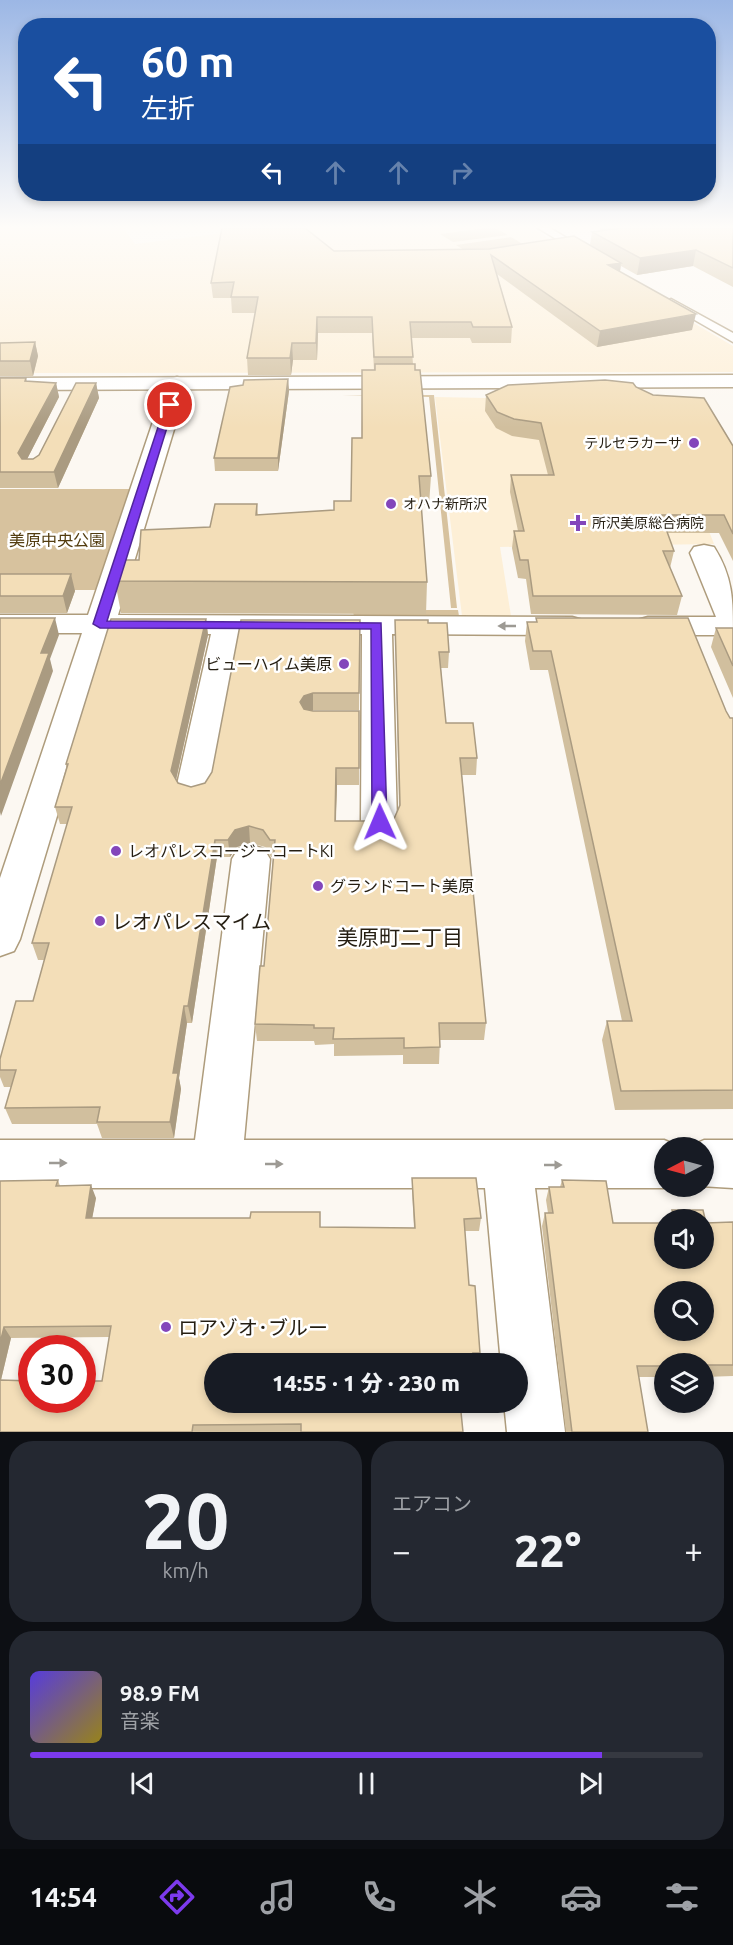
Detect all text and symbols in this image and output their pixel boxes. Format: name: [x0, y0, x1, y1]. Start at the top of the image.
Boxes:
text: 60 m: [141, 38, 235, 85]
icon: left: [42, 42, 120, 120]
text: 左折: [141, 93, 195, 123]
icon: left: [256, 156, 289, 189]
icon: ahead: [319, 156, 352, 189]
icon: ahead: [382, 156, 415, 189]
icon: right: [445, 156, 478, 189]
pin: [144, 379, 195, 430]
icon: arrive: [153, 388, 186, 421]
place label: テルセラカーサ: [584, 435, 682, 451]
marker: テルセラカーサ: [687, 436, 701, 450]
place label: オハナ新所沢: [403, 496, 487, 512]
marker: オハナ新所沢: [384, 497, 398, 511]
marker: 所沢美原総合病院: [569, 514, 587, 532]
place label: 所沢美原総合病院: [592, 515, 704, 531]
park label: 美原中央公園: [9, 531, 105, 549]
one-way arrow: [497, 621, 516, 631]
place label: ビューハイム美原: [205, 655, 332, 673]
marker: ビューハイム美原: [337, 657, 351, 671]
position arrow: [348, 790, 412, 854]
place label: レオパレスコージーコートKI: [128, 842, 334, 860]
marker: レオパレスコージーコートKI: [109, 844, 123, 858]
place label: グランドコート美原: [330, 877, 474, 895]
marker: グランドコート美原: [311, 879, 325, 893]
place label: レオパレスマイム: [112, 910, 271, 933]
marker: レオパレスマイム: [93, 914, 107, 928]
district label: 美原町二丁目: [337, 925, 463, 949]
north arrow: [654, 1137, 714, 1197]
map controls: [654, 1137, 714, 1413]
one-way arrow: [49, 1158, 68, 1168]
one-way arrow: [265, 1159, 284, 1169]
one-way arrow: [544, 1160, 563, 1170]
button: sound: [654, 1209, 714, 1269]
button: search: [654, 1281, 714, 1341]
place label: ロアゾオ･ブルー: [178, 1316, 328, 1339]
marker: ロアゾオ･ブルー: [159, 1320, 173, 1334]
speed limit sign: 30: [18, 1335, 96, 1413]
button: layers: [654, 1353, 714, 1413]
text: 14:55 · 1 分 · 230 m: [272, 1370, 460, 1395]
text: 20: [142, 1476, 229, 1564]
text: エアコン: [392, 1492, 472, 1515]
text: 22°: [514, 1525, 581, 1576]
text: −: [392, 1532, 411, 1569]
text: +: [684, 1532, 703, 1569]
text: km/h: [162, 1559, 209, 1582]
text: 98.9 FM: [120, 1680, 200, 1705]
text: 音楽: [120, 1709, 160, 1732]
icon: previous: [126, 1767, 159, 1800]
icon: pause: [350, 1767, 383, 1800]
icon: next: [574, 1767, 607, 1800]
icon: directions: [156, 1876, 198, 1918]
icon: music: [257, 1876, 299, 1918]
icon: phone: [358, 1876, 400, 1918]
icon: climate: [459, 1876, 501, 1918]
icon: car: [560, 1876, 602, 1918]
icon: filters: [661, 1876, 703, 1918]
text: 14:54: [30, 1882, 97, 1912]

